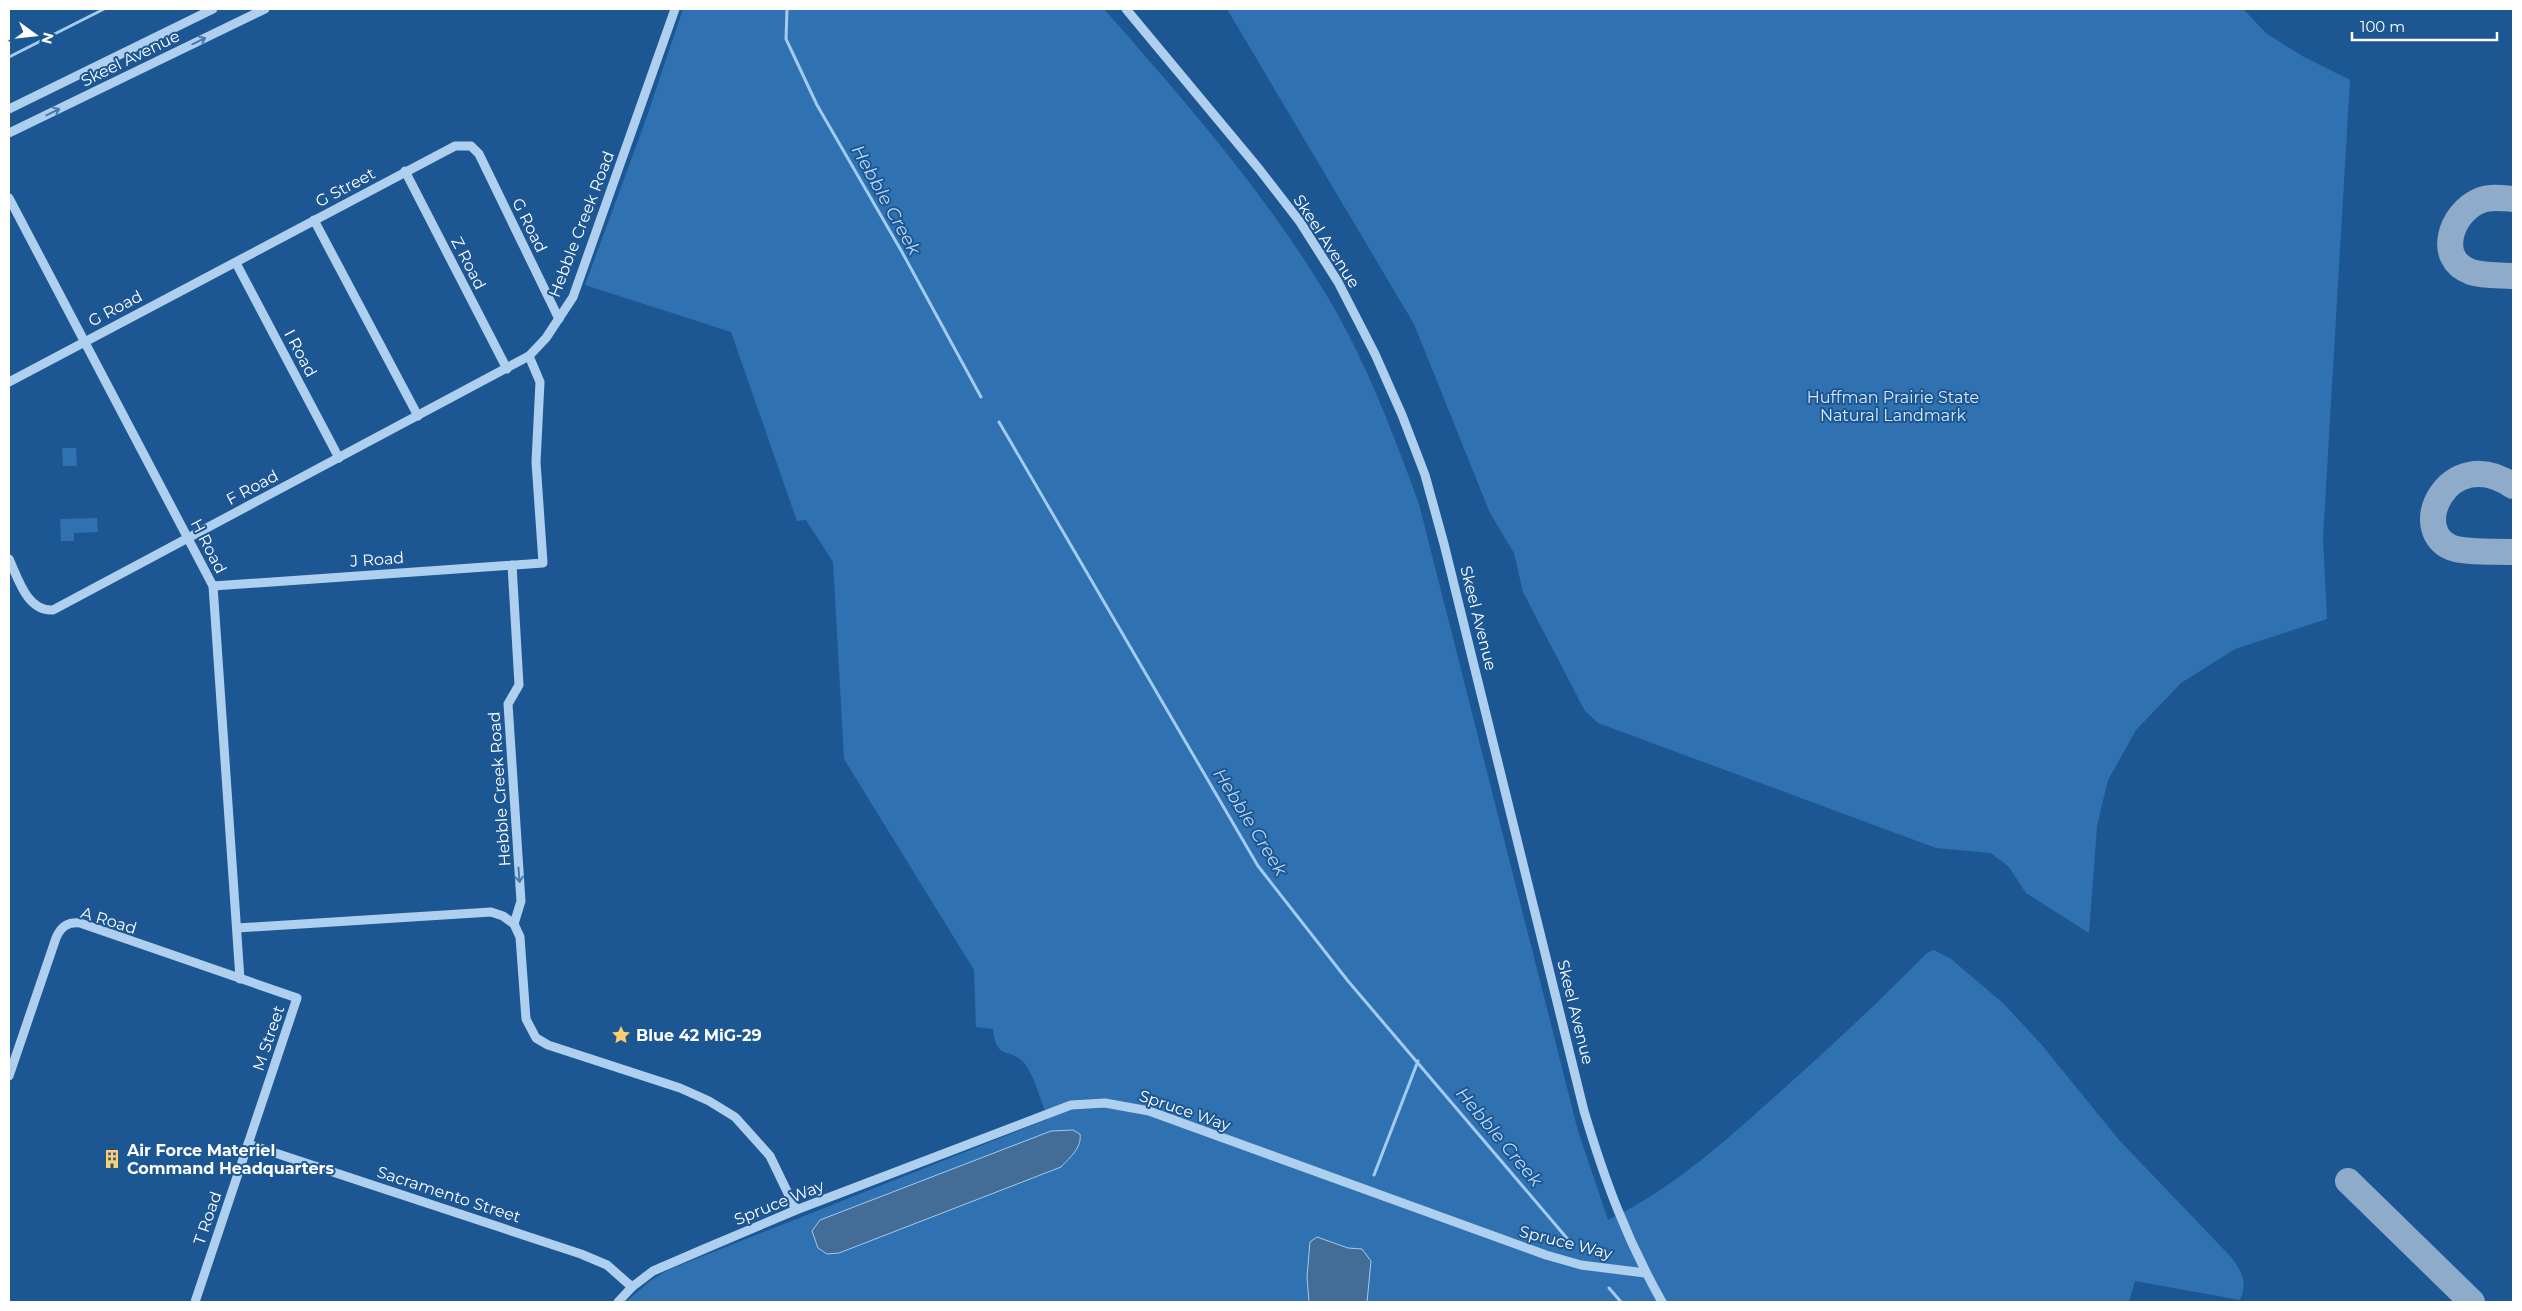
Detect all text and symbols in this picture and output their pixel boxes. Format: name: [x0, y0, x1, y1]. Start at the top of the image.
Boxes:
north arrow: [10, 10, 60, 60]
scale bar: [2352, 10, 2497, 42]
text: 100 m: [2360, 17, 2405, 36]
street label: Skeel Avenue: [78, 26, 183, 91]
text: N: [37, 31, 58, 46]
one-way arrow: [191, 36, 206, 45]
one-way arrow: [45, 107, 60, 117]
water label: Hebble Creek: [847, 141, 926, 260]
street label: Hebble Creek Road: [545, 148, 618, 300]
street label: G Street: [312, 164, 379, 211]
street label: Skeel Avenue: [1289, 191, 1364, 291]
street label: G Road: [508, 195, 551, 256]
street label: Z Road: [447, 234, 490, 293]
street label: G Road: [85, 286, 145, 331]
street label: I Road: [280, 326, 321, 380]
park label: Huffman Prairie State Natural Landmark: [1807, 388, 1979, 425]
street label: F Road: [223, 466, 281, 509]
street label: H Road: [187, 516, 230, 577]
street label: J Road: [348, 548, 405, 571]
street label: Skeel Avenue: [1456, 564, 1501, 672]
street label: Hebble Creek Road: [485, 711, 514, 867]
water label: Hebble Creek: [1208, 764, 1293, 881]
one-way arrow: [515, 867, 524, 883]
street label: A Road: [79, 903, 139, 938]
street label: Skeel Avenue: [1553, 958, 1598, 1066]
street label: M Street: [248, 1003, 289, 1073]
place icon: Blue 42 MiG-29: [610, 1024, 632, 1046]
place label: Blue 42 MiG-29: [636, 1026, 762, 1045]
water label: Hebble Creek: [1451, 1083, 1548, 1192]
street label: Spruce Way: [1137, 1086, 1233, 1135]
place label: Air Force Materiel Command Headquarters: [126, 1141, 334, 1178]
building icon: Air Force Materiel Command Headquarters: [101, 1148, 123, 1170]
street label: Sacramento Street: [375, 1162, 523, 1227]
street label: Spruce Way: [731, 1176, 827, 1229]
street label: T Road: [190, 1189, 225, 1247]
street label: Spruce Way: [1517, 1222, 1615, 1263]

